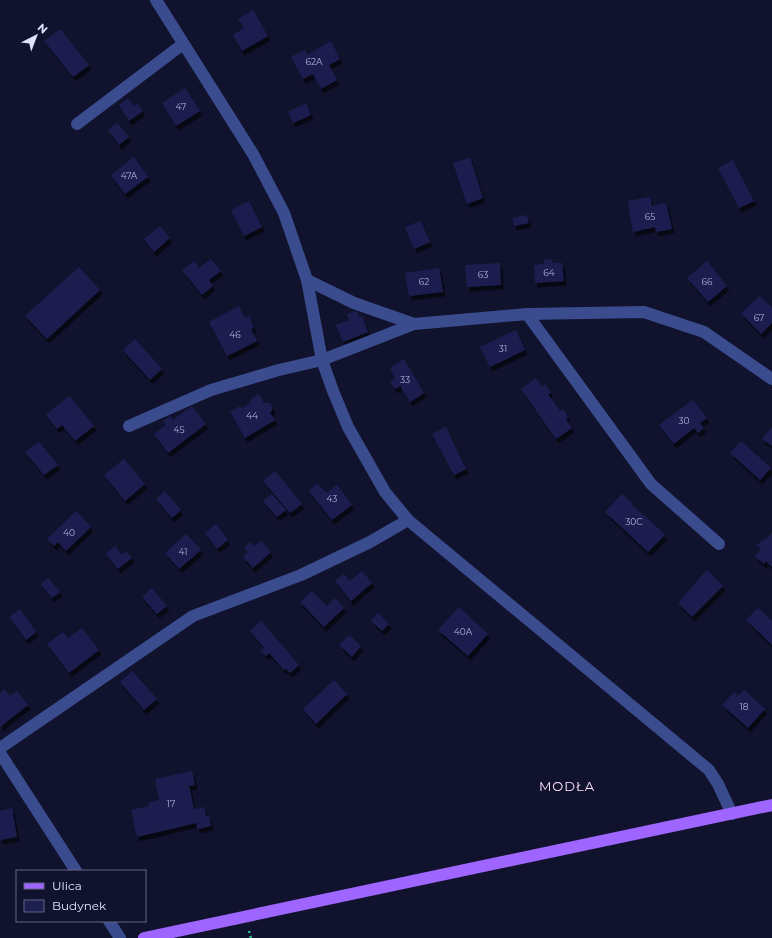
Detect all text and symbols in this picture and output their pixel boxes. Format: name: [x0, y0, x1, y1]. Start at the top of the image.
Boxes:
north arrow: [16, 16, 56, 56]
text: N: [35, 20, 51, 37]
house number: 62A: [305, 56, 323, 67]
house number: 47: [176, 101, 186, 112]
house number: 47A: [121, 170, 138, 181]
house number: 65: [645, 211, 655, 222]
house number: 64: [543, 267, 555, 278]
house number: 63: [478, 269, 488, 280]
house number: 62: [419, 276, 429, 287]
house number: 66: [702, 276, 713, 287]
house number: 67: [754, 312, 764, 323]
house number: 46: [229, 329, 241, 340]
house number: 31: [499, 343, 507, 354]
house number: 33: [400, 374, 410, 385]
house number: 44: [246, 410, 258, 421]
house number: 30: [678, 415, 690, 426]
house number: 45: [173, 424, 185, 435]
house number: 43: [327, 493, 337, 504]
house number: 30C: [625, 516, 643, 527]
house number: 40: [63, 527, 75, 538]
house number: 41: [179, 546, 187, 557]
house number: 40A: [454, 626, 473, 637]
house number: 18: [740, 701, 749, 712]
district label: MODŁA: [539, 778, 595, 794]
house number: 17: [167, 798, 175, 809]
legend: [16, 870, 146, 922]
text: Ulica: [52, 878, 82, 893]
text: Budynek: [52, 898, 107, 913]

